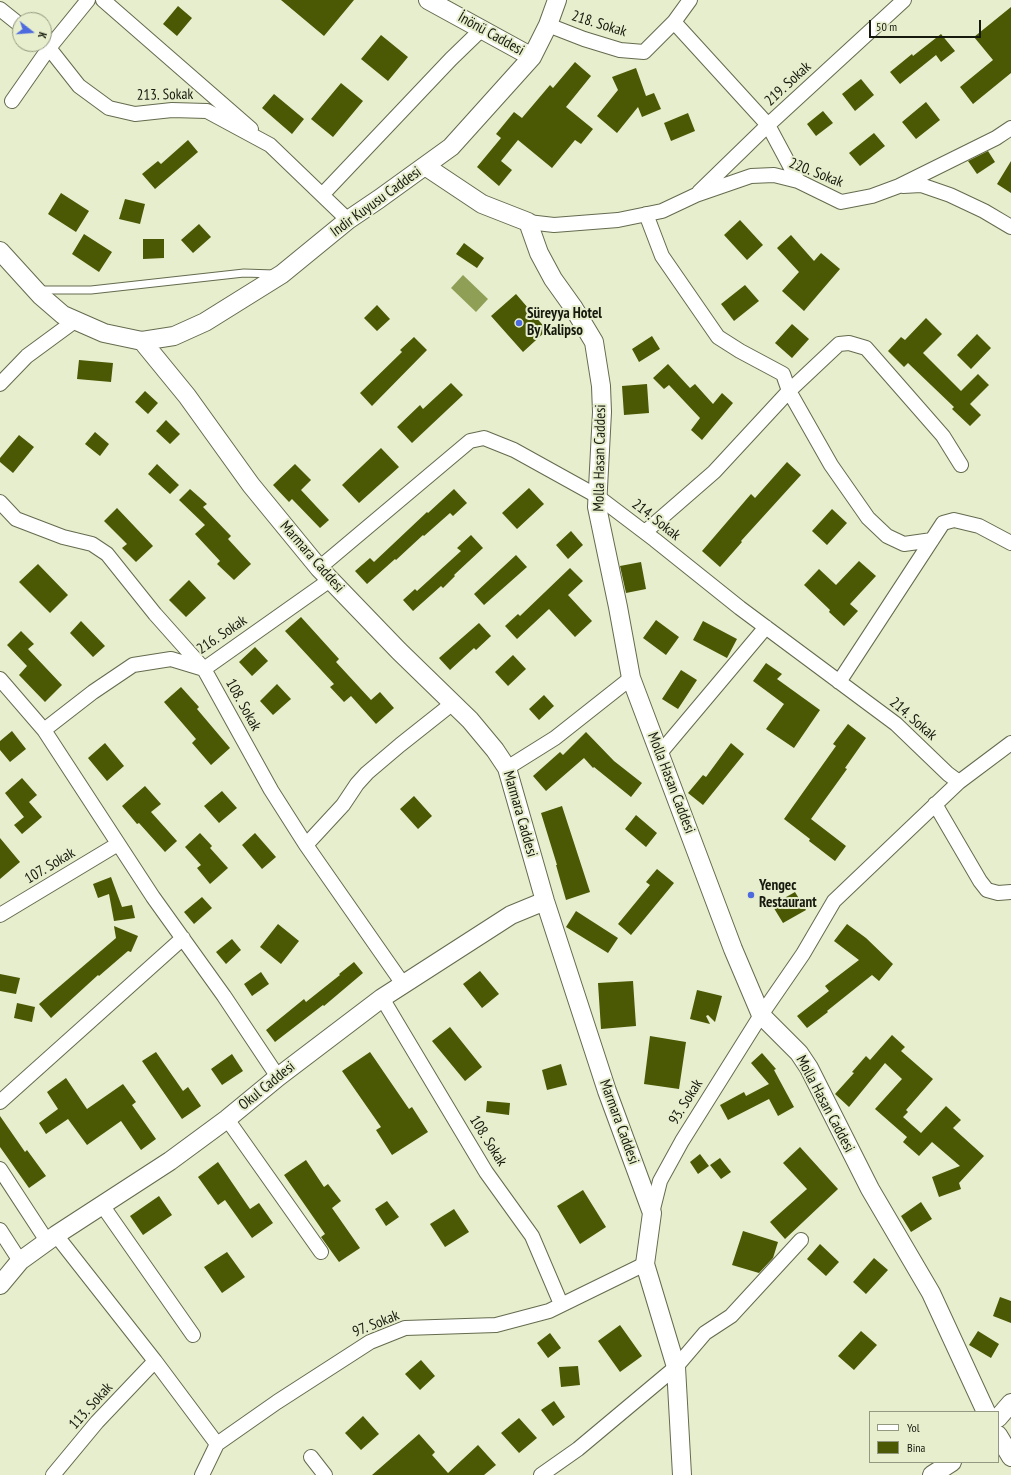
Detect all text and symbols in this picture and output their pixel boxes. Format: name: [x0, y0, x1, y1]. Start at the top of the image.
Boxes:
street label: 218. Sokak: [569, 7, 629, 41]
street label: İnönü Caddesi: [455, 8, 527, 60]
north arrow: [12, 12, 52, 52]
scale bar: [871, 12, 983, 38]
text: 50 m: [876, 19, 897, 34]
text: K: [35, 30, 50, 40]
street label: 219. Sokak: [761, 58, 815, 110]
street label: 213. Sokak: [137, 86, 193, 104]
street label: 220. Sokak: [786, 154, 846, 192]
street label: Indir Kuyusu Caddesi: [327, 163, 425, 241]
place label: Süreyya Hotel By Kalipso: [527, 305, 602, 340]
marker: Süreyya Hotel By Kalipso: [514, 318, 524, 328]
street label: Molla Hasan Caddesi: [590, 404, 610, 512]
street label: 214. Sokak: [628, 495, 684, 545]
street label: Marmara Caddesi: [276, 518, 348, 596]
street label: 216. Sokak: [193, 612, 251, 658]
street label: 108. Sokak: [221, 676, 265, 734]
street label: 214. Sokak: [886, 694, 940, 744]
street label: Molla Hasan Caddesi: [643, 730, 699, 836]
street label: Marmara Caddesi: [499, 769, 541, 859]
street label: 107. Sokak: [22, 844, 78, 888]
place label: Yengec Restaurant: [759, 877, 817, 912]
marker: Yengec Restaurant: [746, 890, 756, 900]
street label: Molla Hasan Caddesi: [792, 1052, 858, 1156]
street label: Okul Caddesi: [235, 1058, 299, 1114]
street label: 93. Sokak: [665, 1076, 707, 1128]
street label: Marmara Caddesi: [595, 1077, 643, 1167]
street label: 108. Sokak: [465, 1112, 511, 1170]
street label: 97. Sokak: [350, 1307, 402, 1341]
street label: 113. Sokak: [65, 1379, 117, 1433]
legend: [869, 1411, 999, 1463]
text: Yol: [907, 1420, 920, 1435]
text: Bina: [907, 1440, 925, 1455]

